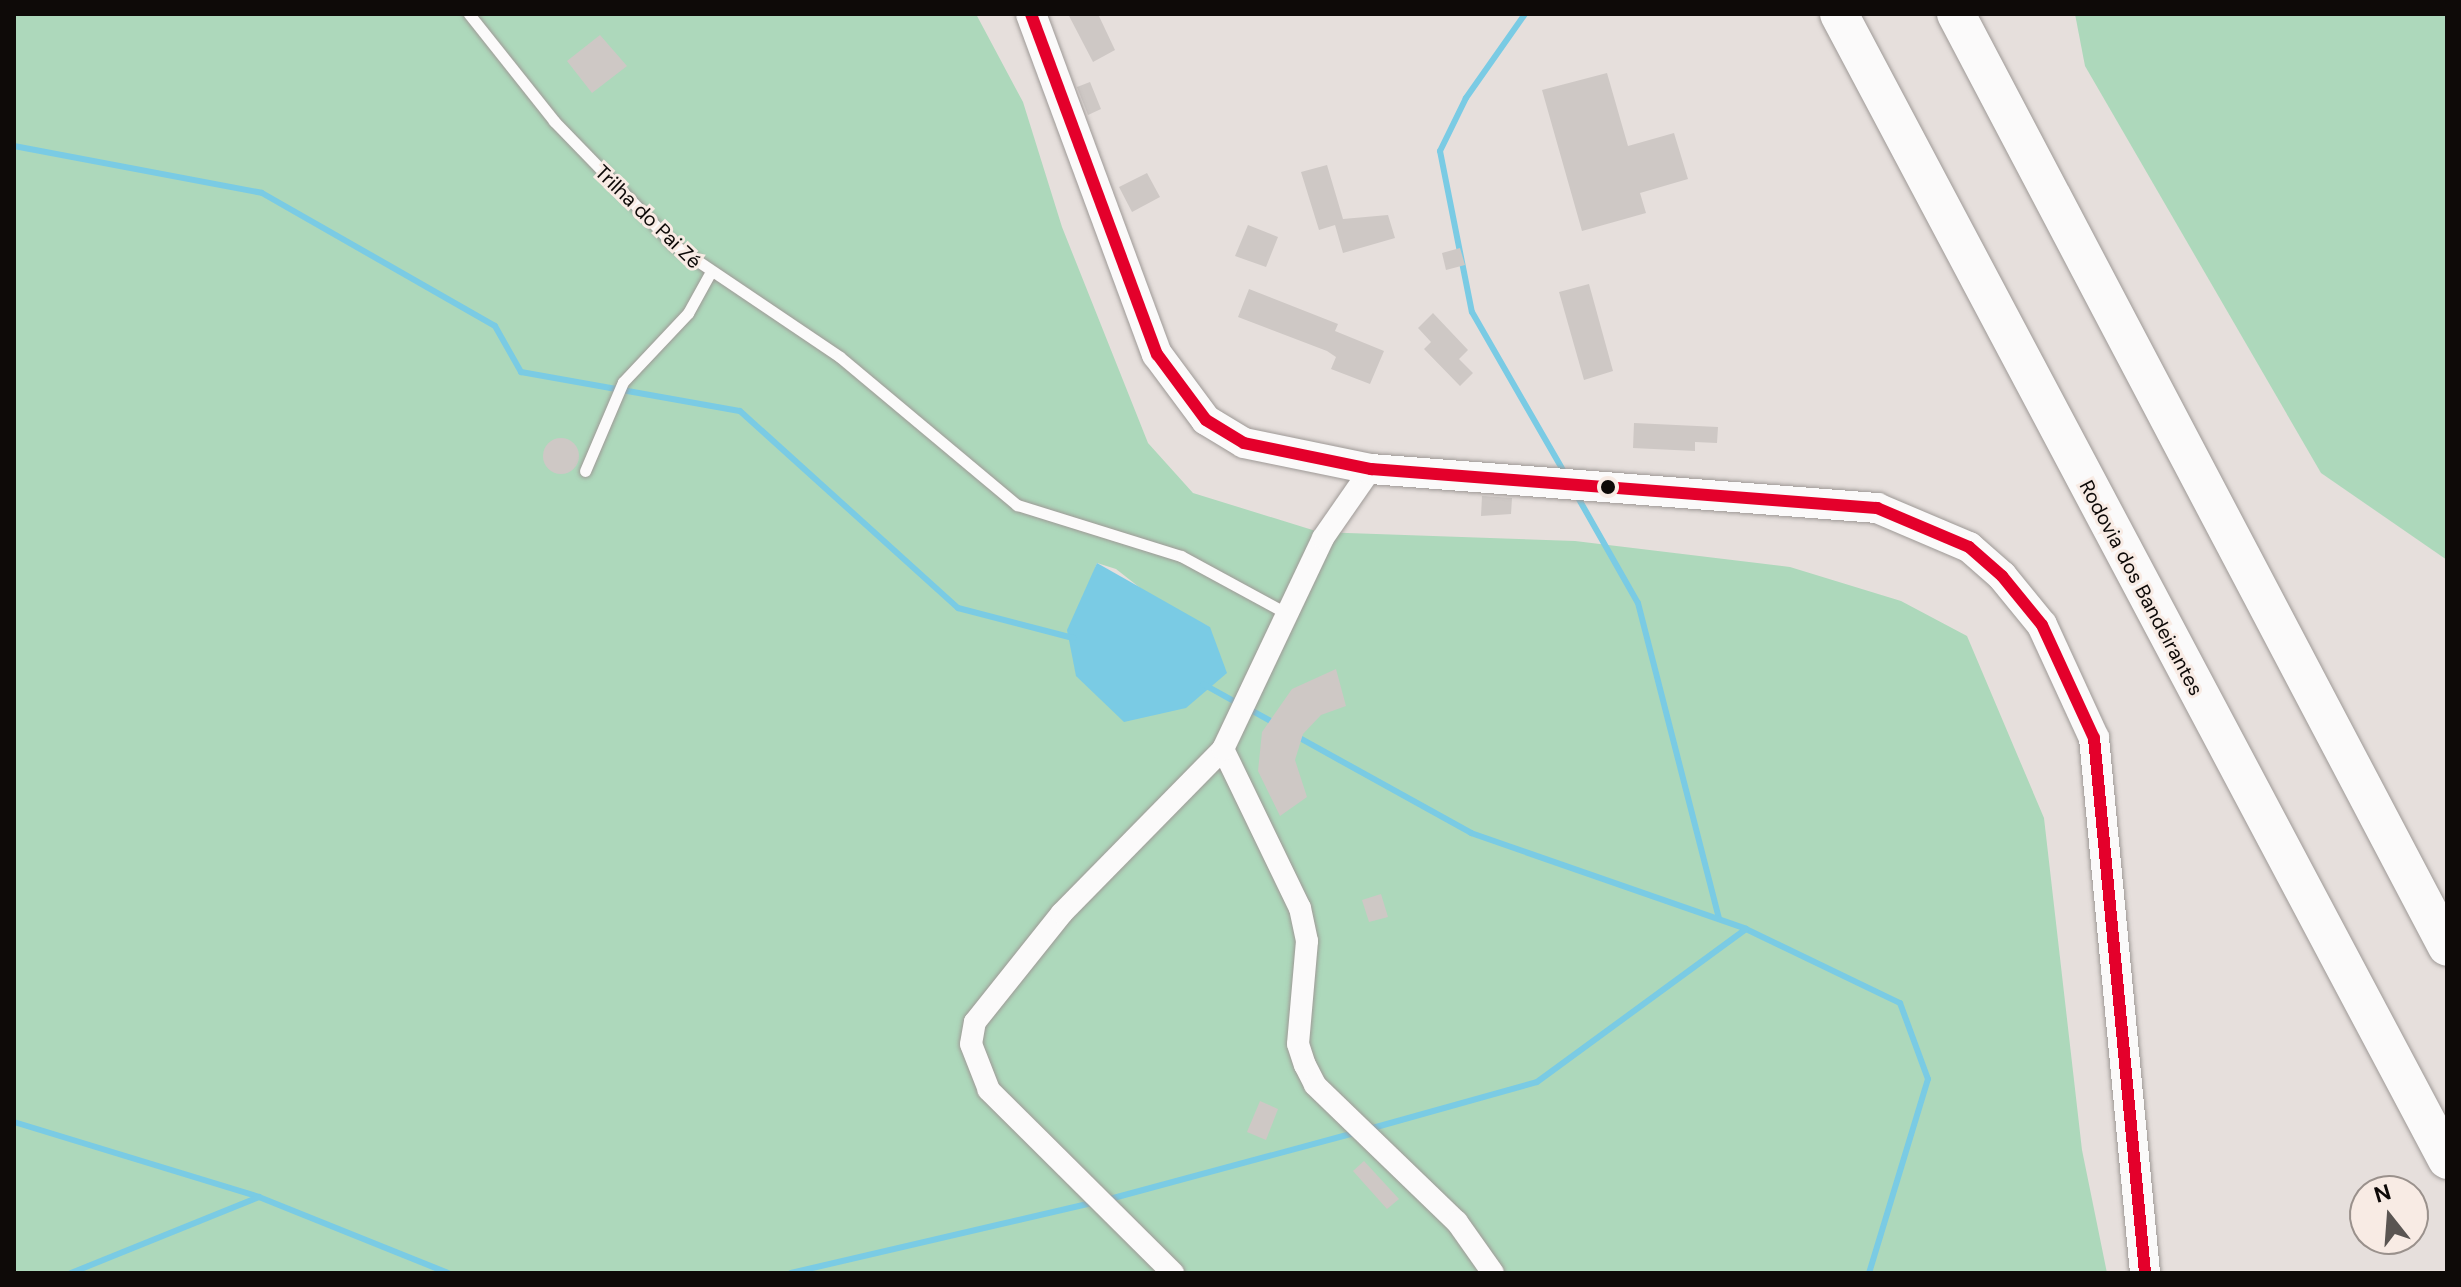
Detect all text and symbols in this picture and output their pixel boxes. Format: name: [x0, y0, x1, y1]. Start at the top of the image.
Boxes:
street label: Trilha do Pai Zé: [590, 160, 706, 274]
street label: Rodovia dos Bandeirantes: [2074, 476, 2208, 700]
unlabelled marker: [1600, 479, 1616, 495]
north arrow: [2349, 1175, 2429, 1255]
text: N: [2371, 1177, 2394, 1210]

